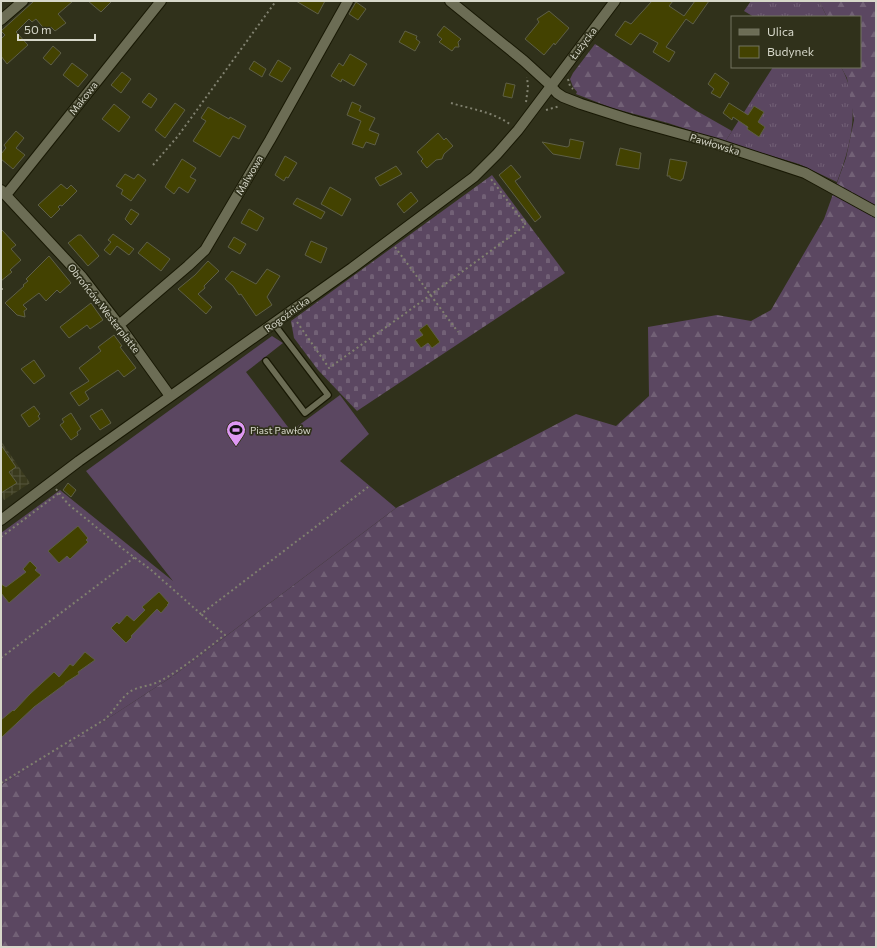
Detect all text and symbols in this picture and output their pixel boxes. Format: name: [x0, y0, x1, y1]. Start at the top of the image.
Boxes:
scale bar: [18, 16, 95, 42]
legend: [731, 16, 861, 68]
text: 50 m: [24, 22, 52, 36]
text: Ulica: [767, 24, 794, 38]
street label: Łużycka: [566, 25, 599, 62]
text: Budynek: [767, 44, 815, 58]
street label: Makowa: [66, 79, 100, 117]
street label: Pawłowska: [689, 131, 741, 157]
street label: Malwowa: [233, 153, 265, 197]
street label: Obrońców Westerplatte: [65, 261, 143, 355]
street label: Rogoźnicka: [262, 294, 312, 334]
sports icon: Piast Pawłów: [225, 419, 247, 447]
place label: Piast Pawłów: [250, 424, 311, 436]

